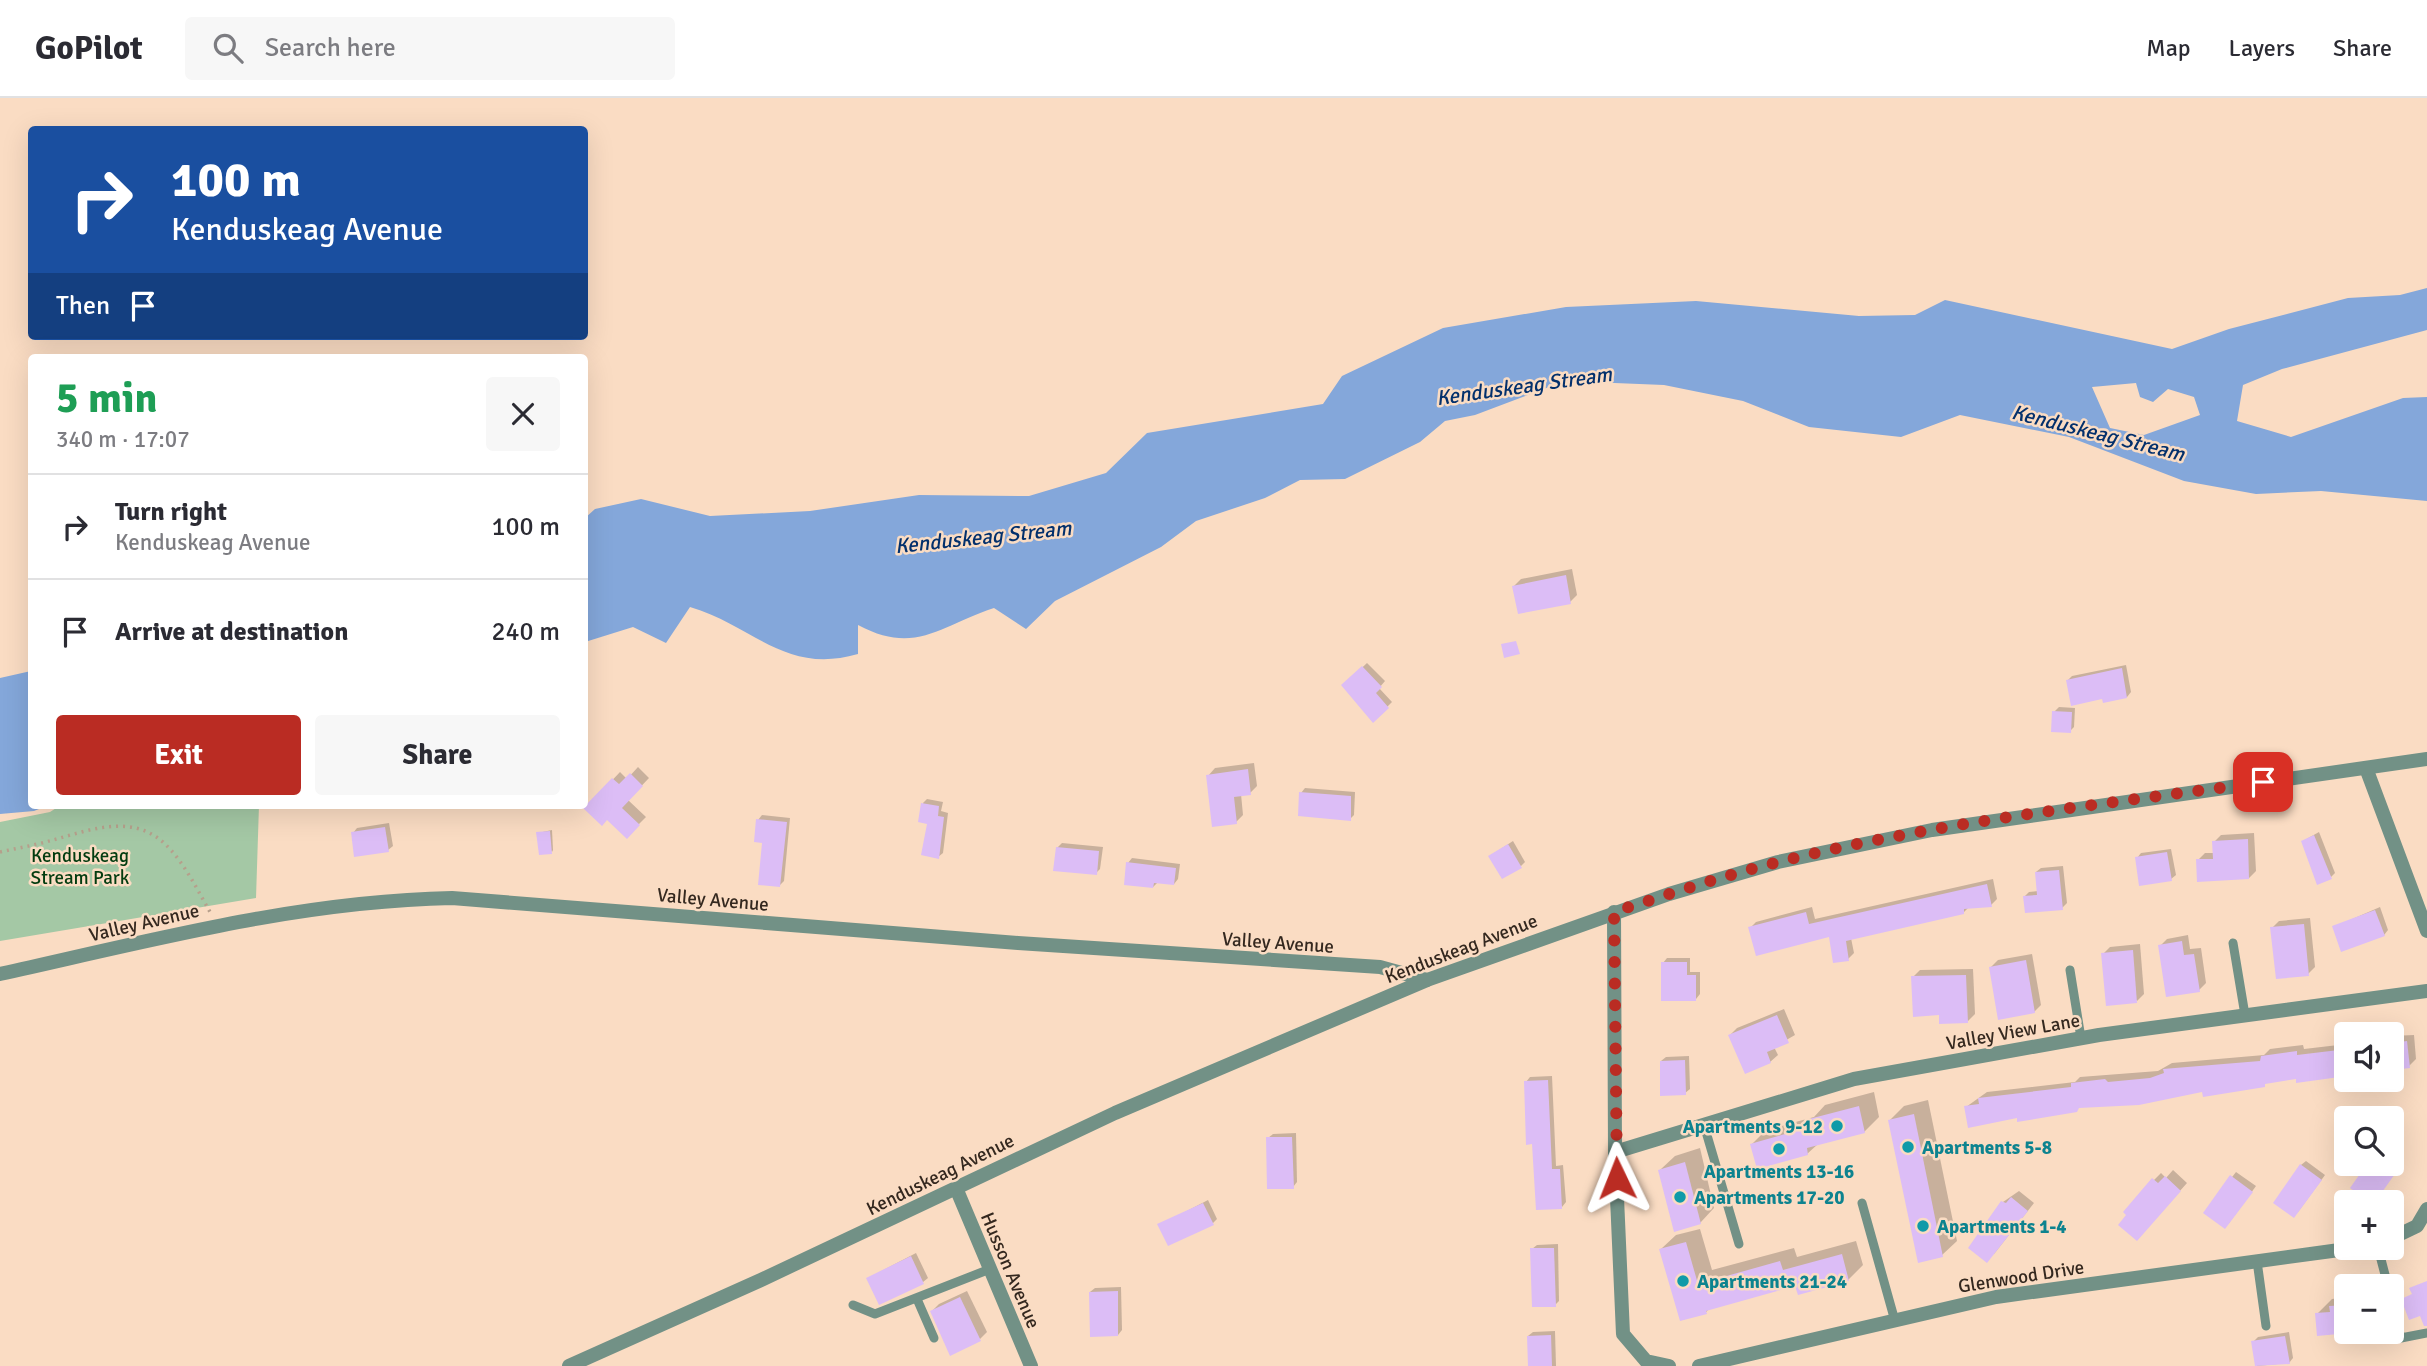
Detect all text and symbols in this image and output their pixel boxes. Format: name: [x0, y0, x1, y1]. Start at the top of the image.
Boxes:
search box: [185, 17, 675, 80]
text: GoPilot: [35, 28, 143, 69]
icon: search: [209, 29, 247, 67]
text: Search here: [265, 32, 396, 64]
text: Map: [2146, 33, 2191, 63]
text: Layers: [2229, 33, 2295, 63]
text: Share: [2333, 33, 2392, 63]
text: 100 m: [171, 150, 301, 210]
icon: right: [56, 154, 147, 245]
text: Kenduskeag Avenue: [171, 210, 443, 249]
icon: arrive: [124, 287, 162, 325]
text: Then: [56, 290, 110, 322]
water label: Kenduskeag Stream: [1435, 361, 1615, 411]
text: 5 min: [56, 373, 157, 424]
button: close: [486, 377, 560, 451]
water label: Kenduskeag Stream: [2009, 399, 2188, 467]
text: 340 m · 17:07: [56, 425, 190, 454]
text: Turn right: [115, 496, 227, 528]
icon: right: [56, 508, 94, 546]
text: 100 m: [491, 511, 560, 543]
water label: Kenduskeag Stream: [894, 515, 1074, 559]
text: Kenduskeag Avenue: [115, 528, 311, 557]
icon: arrive: [56, 613, 94, 651]
text: Arrive at destination: [115, 616, 348, 648]
text: 240 m: [491, 616, 560, 648]
button: Exit: [56, 715, 301, 795]
button: Share: [315, 715, 560, 795]
pin: [2233, 752, 2293, 812]
icon: arrive: [2244, 763, 2282, 801]
park label: Kenduskeag Stream Park: [31, 844, 130, 890]
street label: Valley Avenue: [656, 883, 770, 917]
street label: Valley Avenue: [87, 899, 202, 947]
street label: Kenduskeag Avenue: [1382, 909, 1541, 989]
street label: Valley Avenue: [1221, 927, 1335, 959]
street label: Valley View Lane: [1944, 1008, 2082, 1056]
map controls: [2334, 1022, 2404, 1344]
button: sound: [2334, 1022, 2404, 1092]
button: search: [2334, 1106, 2404, 1176]
place label: Apartments 9-12: [1683, 1115, 1823, 1139]
marker: Apartments 9-12: [1829, 1118, 1845, 1134]
street label: Kenduskeag Avenue: [863, 1129, 1018, 1221]
place label: Apartments 5-8: [1922, 1136, 2052, 1160]
marker: Apartments 5-8: [1900, 1139, 1916, 1155]
position arrow: [1580, 1141, 1654, 1215]
marker: Apartments 13-16: [1771, 1141, 1787, 1157]
place label: Apartments 13-16: [1704, 1160, 1854, 1184]
place label: Apartments 17-20: [1694, 1186, 1845, 1210]
marker: Apartments 17-20: [1672, 1189, 1688, 1205]
button: +: [2334, 1190, 2404, 1260]
street label: Husson Avenue: [975, 1209, 1045, 1332]
place label: Apartments 1-4: [1937, 1215, 2067, 1239]
marker: Apartments 1-4: [1915, 1218, 1931, 1234]
street label: Glenwood Drive: [1956, 1255, 2086, 1299]
place label: Apartments 21-24: [1697, 1270, 1847, 1294]
marker: Apartments 21-24: [1675, 1273, 1691, 1289]
button: −: [2334, 1274, 2404, 1344]

